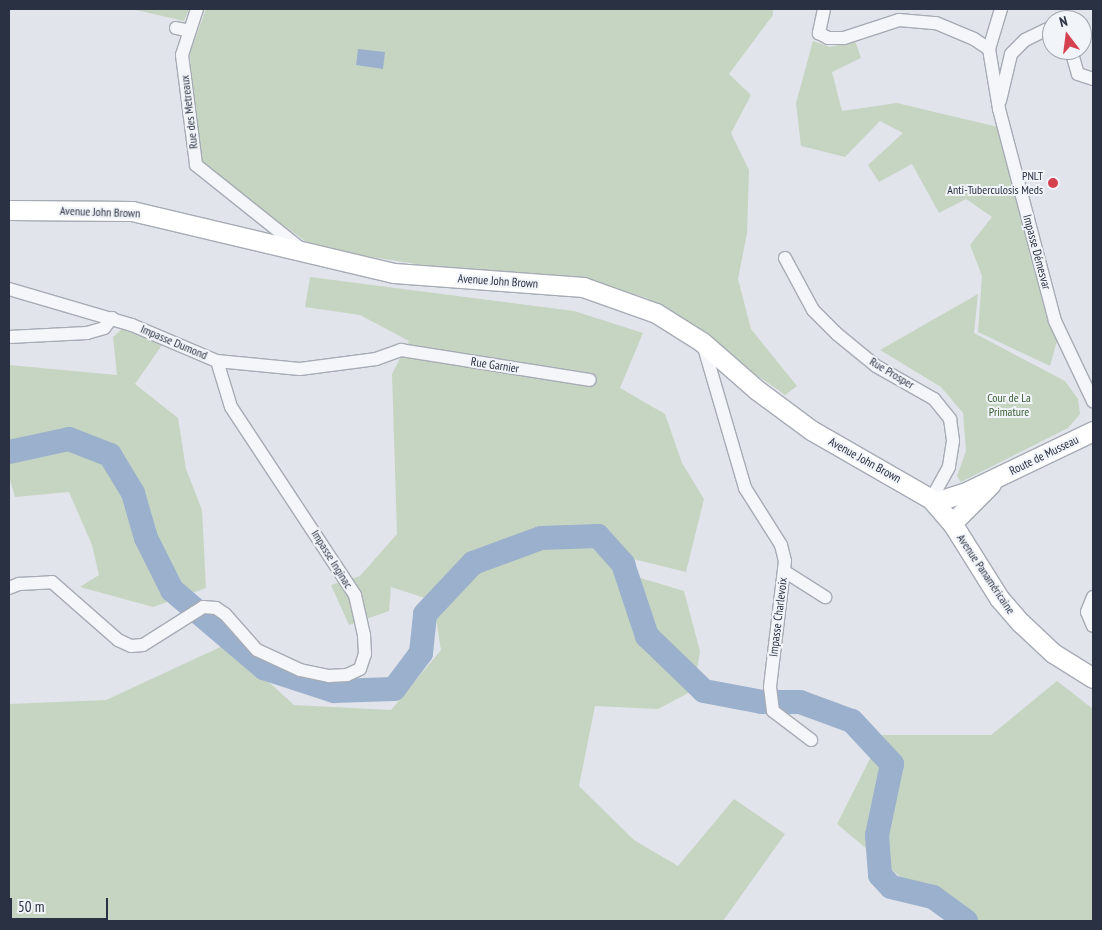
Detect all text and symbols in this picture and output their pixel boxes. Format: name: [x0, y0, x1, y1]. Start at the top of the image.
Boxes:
north arrow: [1042, 10, 1092, 60]
text: N: [1057, 12, 1069, 31]
street label: Rue des Metreaux: [177, 74, 201, 150]
place label: PNLT Anti-Tuberculosis Meds: [947, 169, 1043, 197]
marker: PNLT Anti-Tuberculosis Meds: [1047, 177, 1059, 189]
street label: Avenue John Brown: [60, 203, 140, 221]
street label: Impasse Démesvar: [1020, 213, 1054, 291]
street label: Avenue John Brown: [457, 271, 539, 291]
street label: Impasse Dumond: [138, 321, 210, 363]
street label: Rue Garnier: [470, 354, 520, 376]
street label: Rue Prosper: [867, 354, 917, 392]
park label: Cour de La Primature: [987, 391, 1031, 419]
street label: Route de Musseau: [1007, 432, 1081, 478]
street label: Avenue John Brown: [826, 434, 904, 486]
street label: Impasse Inginac: [308, 527, 356, 591]
street label: Avenue Panaméricaine: [954, 531, 1018, 617]
street label: Impasse Charlevoix: [766, 576, 790, 658]
scale bar: [12, 888, 110, 920]
text: 50 m: [18, 897, 44, 916]

